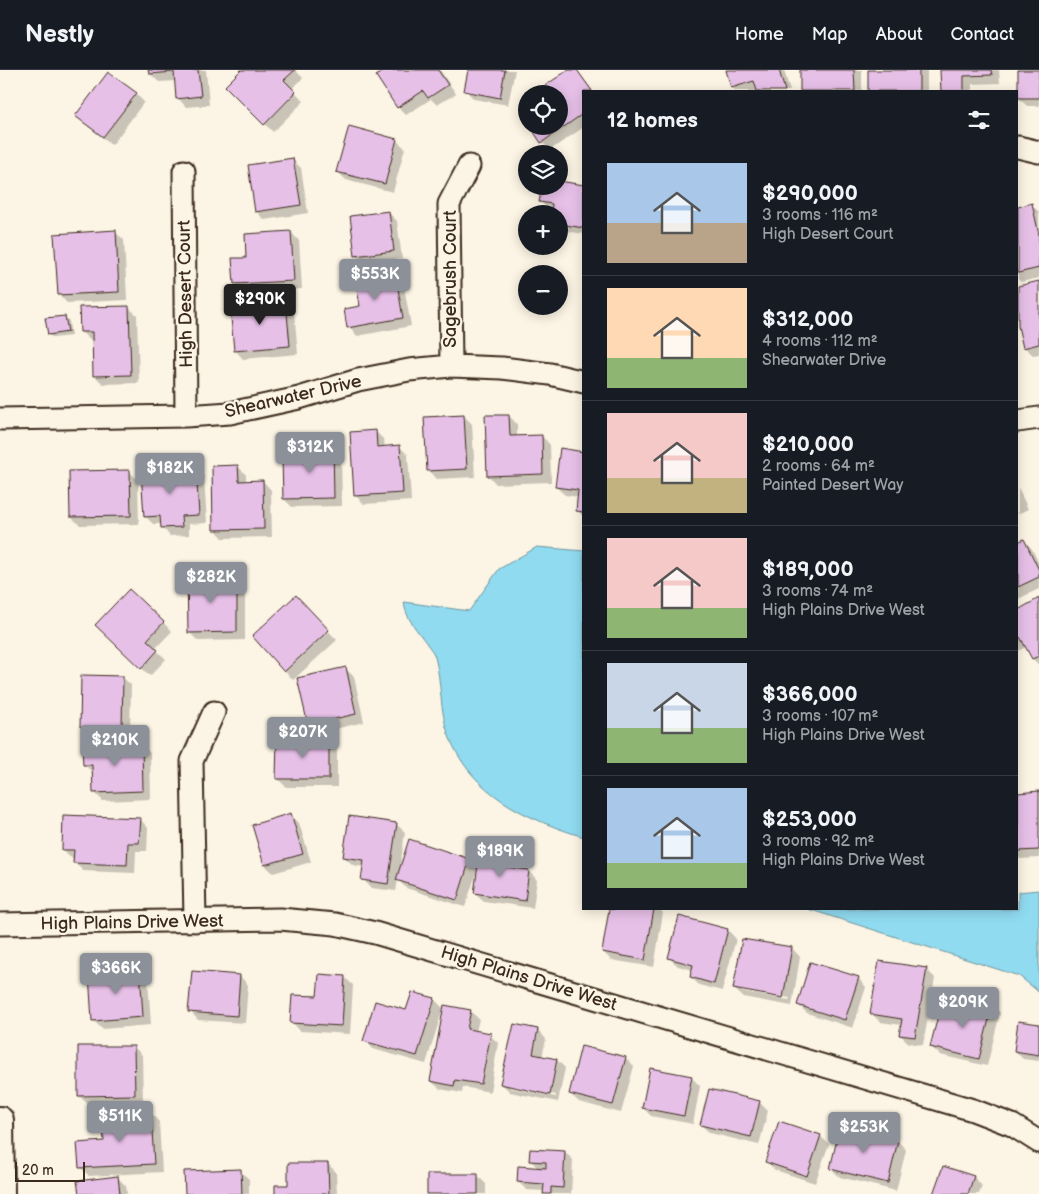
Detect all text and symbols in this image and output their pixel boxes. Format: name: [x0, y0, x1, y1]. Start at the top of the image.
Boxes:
text: Nestly: [25, 20, 94, 49]
text: Home: [735, 24, 784, 45]
text: Map: [812, 24, 848, 45]
text: About: [876, 24, 923, 45]
text: Contact: [951, 24, 1014, 45]
map controls: [518, 85, 568, 315]
button: locate: [518, 85, 568, 135]
icon: filters: [965, 106, 993, 134]
text: 12 homes: [607, 108, 698, 133]
button: layers: [518, 145, 568, 195]
text: $290,000: [762, 181, 858, 206]
icon: home: [647, 183, 707, 243]
button: +: [518, 205, 568, 255]
text: 3 rooms · 116 m²: [762, 206, 878, 225]
street label: Sagebrush Court: [440, 210, 461, 348]
street label: High Desert Court: [174, 219, 197, 368]
text: High Desert Court: [762, 225, 893, 244]
pin: $553K: [340, 258, 410, 301]
text: $553K: [350, 265, 400, 284]
button: −: [518, 265, 568, 315]
pin: $290K: [225, 284, 295, 326]
text: $290K: [235, 290, 285, 309]
text: $312,000: [762, 307, 853, 332]
icon: home: [647, 308, 707, 368]
text: 4 rooms · 112 m²: [762, 332, 878, 351]
text: Shearwater Drive: [762, 351, 886, 370]
street label: Shearwater Drive: [223, 370, 364, 422]
pin: $312K: [275, 432, 345, 474]
text: $210,000: [762, 432, 854, 457]
icon: home: [647, 433, 707, 493]
text: $312K: [286, 438, 334, 457]
pin: $182K: [135, 452, 205, 495]
text: 2 rooms · 64 m²: [762, 457, 875, 476]
text: $182K: [146, 459, 194, 478]
text: Painted Desert Way: [762, 476, 904, 495]
text: $189,000: [762, 557, 854, 582]
icon: home: [647, 558, 707, 618]
pin: $282K: [176, 562, 246, 604]
text: $282K: [186, 568, 236, 587]
text: 3 rooms · 74 m²: [762, 582, 873, 601]
text: High Plains Drive West: [762, 601, 925, 620]
text: $366,000: [762, 682, 857, 707]
icon: home: [647, 683, 707, 743]
text: 3 rooms · 107 m²: [762, 707, 878, 726]
pin: $207K: [268, 716, 338, 759]
text: $207K: [278, 723, 328, 742]
pin: $210K: [80, 724, 150, 767]
text: High Plains Drive West: [762, 726, 925, 745]
text: $210K: [91, 731, 139, 750]
text: $253,000: [762, 807, 857, 832]
icon: home: [647, 808, 707, 868]
text: 3 rooms · 92 m²: [762, 832, 875, 851]
pin: $189K: [465, 836, 535, 878]
text: $189K: [476, 842, 524, 861]
text: High Plains Drive West: [762, 851, 925, 870]
street label: High Plains Drive West: [40, 910, 224, 935]
street label: High Plains Drive West: [438, 942, 620, 1015]
pin: $366K: [81, 952, 151, 995]
text: $366K: [91, 959, 141, 978]
pin: $209K: [928, 986, 998, 1029]
text: $209K: [938, 993, 988, 1012]
pin: $511K: [85, 1100, 155, 1143]
text: $511K: [98, 1107, 142, 1126]
pin: $253K: [829, 1112, 899, 1154]
text: $253K: [839, 1118, 889, 1137]
scale bar: [15, 1159, 85, 1182]
text: 20 m: [22, 1162, 54, 1179]

